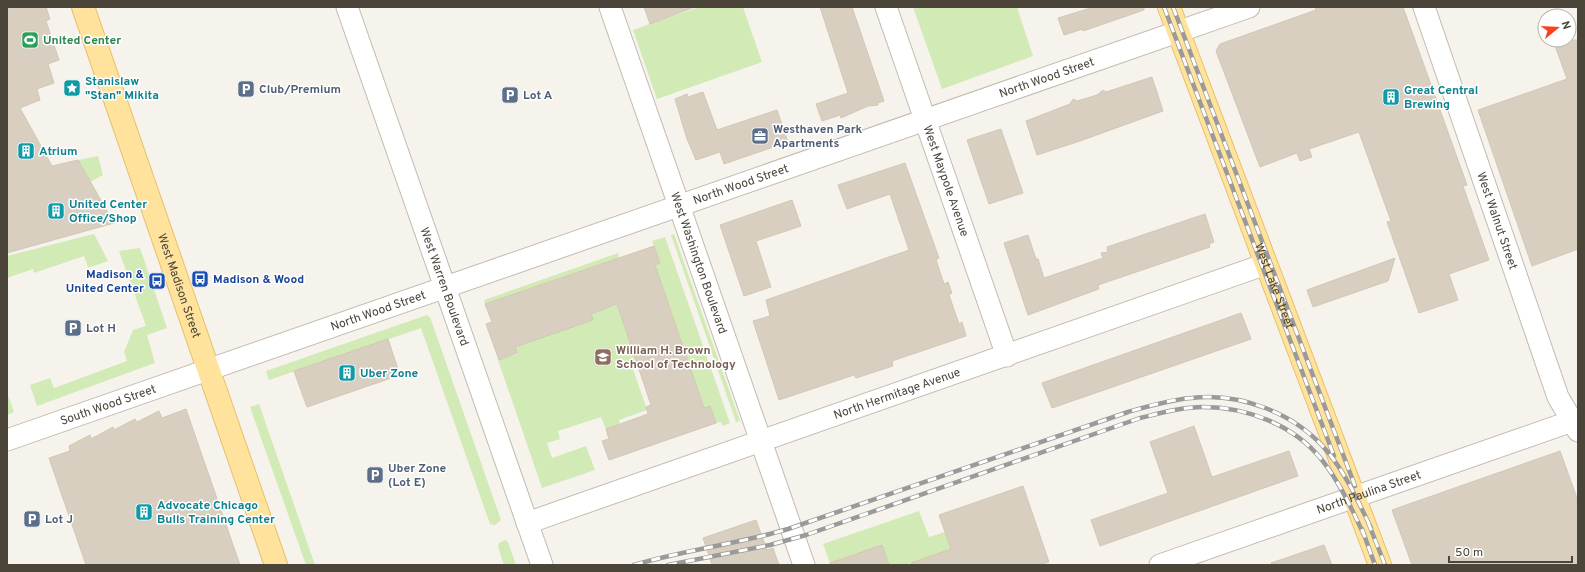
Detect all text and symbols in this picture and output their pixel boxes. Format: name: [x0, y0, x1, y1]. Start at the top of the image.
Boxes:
north arrow: [1537, 8, 1577, 48]
text: N: [1558, 19, 1573, 31]
sports icon: United Center: [20, 30, 40, 50]
place label: United Center: [43, 33, 121, 49]
street label: North Wood Street: [997, 54, 1097, 103]
place label: Stanislaw "Stan" Mikita: [85, 74, 159, 104]
place icon: Stanislaw "Stan" Mikita: [62, 78, 82, 98]
parking icon: Club/Premium: [236, 79, 256, 99]
place label: Club/Premium: [259, 82, 341, 98]
place label: Great Central Brewing: [1404, 83, 1478, 113]
parking icon: Lot A: [500, 85, 520, 105]
building icon: Great Central Brewing: [1381, 87, 1401, 107]
place label: Lot A: [523, 88, 553, 104]
place label: Westhaven Park Apartments: [773, 122, 863, 152]
street label: West Maypole Avenue: [919, 123, 972, 239]
office icon: Westhaven Park Apartments: [750, 126, 770, 146]
building icon: Atrium: [16, 141, 36, 161]
place label: Atrium: [39, 144, 78, 160]
street label: North Wood Street: [691, 161, 791, 209]
street label: West Walnut Street: [1472, 170, 1521, 272]
street label: West Washington Boulevard: [666, 190, 730, 336]
place label: United Center Office/Shop: [69, 197, 147, 227]
building icon: United Center Office/Shop: [46, 201, 66, 221]
street label: West Warren Boulevard: [416, 225, 472, 348]
street label: West Madison Street: [153, 232, 204, 340]
street label: West Lake Street: [1250, 241, 1297, 331]
place label: Madison & United Center: [66, 267, 144, 297]
bus stop icon: Madison & Wood: [190, 269, 210, 289]
bus stop icon: Madison & United Center: [147, 271, 167, 291]
place label: Madison & Wood: [213, 272, 304, 288]
street label: North Wood Street: [329, 288, 428, 336]
parking icon: Lot H: [63, 318, 83, 338]
place label: Lot H: [86, 321, 116, 337]
place label: William H. Brown School of Technology: [616, 343, 736, 373]
school or university icon: William H. Brown School of Technology: [593, 347, 613, 367]
building icon: Uber Zone: [337, 363, 357, 383]
street label: North Hermitage Avenue: [832, 365, 963, 424]
place label: Uber Zone: [360, 366, 419, 382]
street label: South Wood Street: [58, 382, 158, 430]
place label: Uber Zone (Lot E): [388, 461, 447, 491]
parking icon: Uber Zone (Lot E): [365, 465, 385, 485]
street label: North Paulina Street: [1315, 467, 1423, 519]
place label: Advocate Chicago Bulls Training Center: [157, 498, 275, 528]
building icon: Advocate Chicago Bulls Training Center: [134, 502, 154, 522]
parking icon: Lot J: [22, 509, 42, 529]
place label: Lot J: [45, 512, 73, 528]
scale bar: [1449, 538, 1572, 564]
text: 50 m: [1455, 545, 1483, 561]

